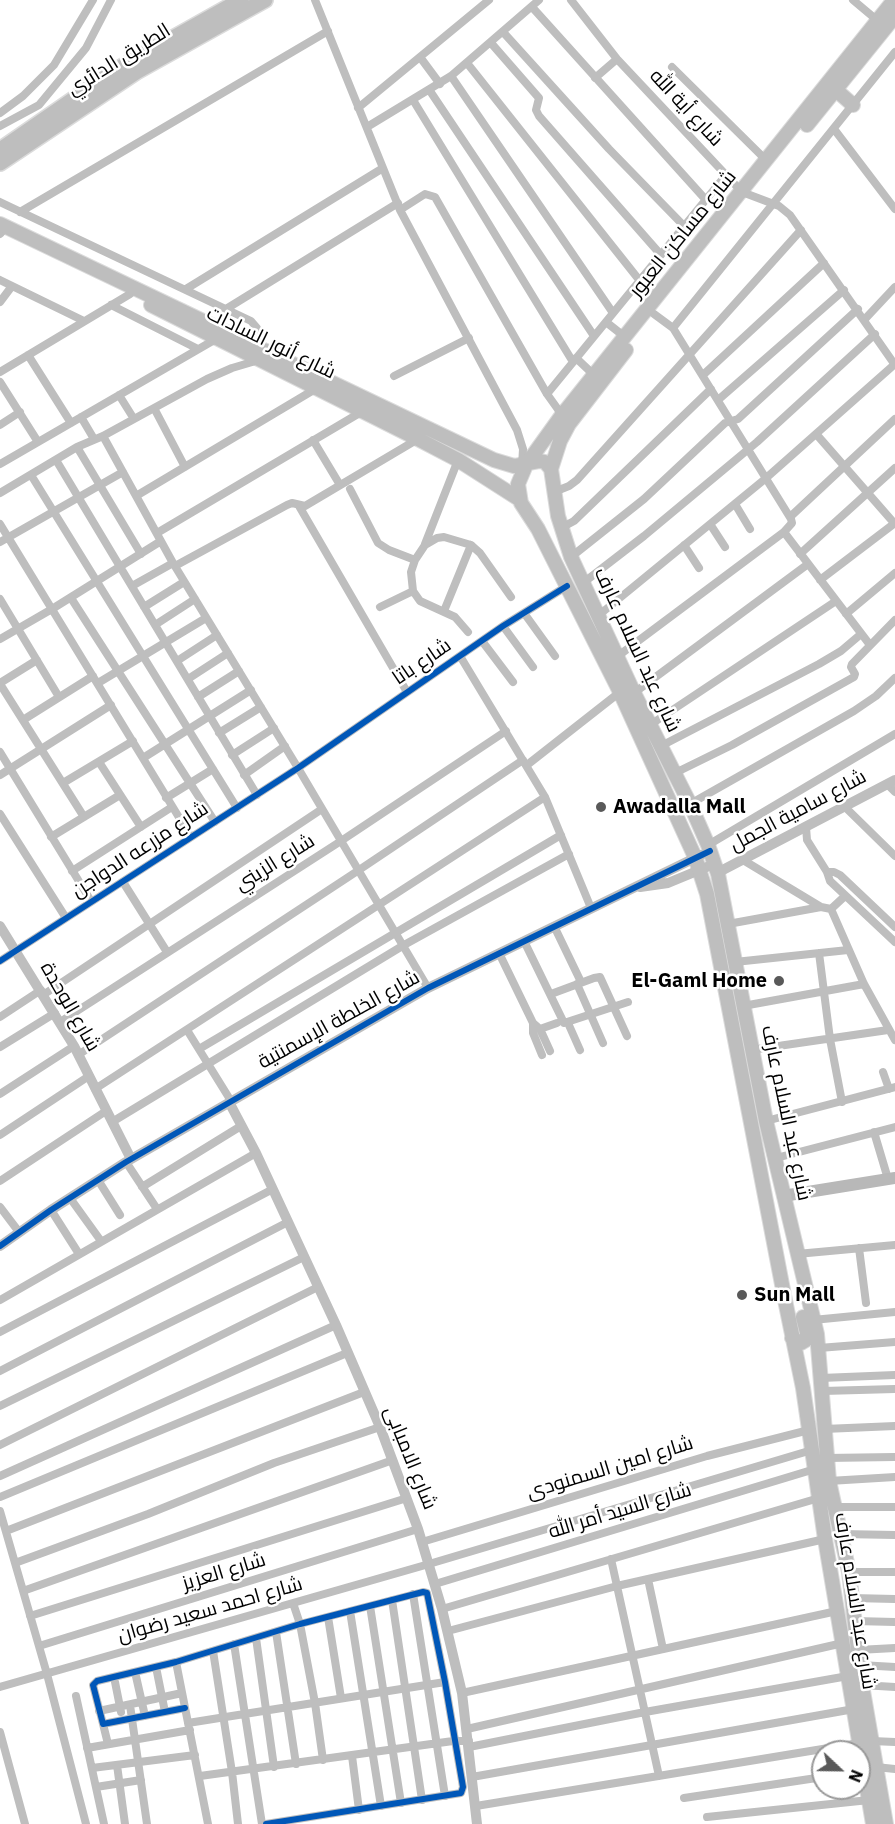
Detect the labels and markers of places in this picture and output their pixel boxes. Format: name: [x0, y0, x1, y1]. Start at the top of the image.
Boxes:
place label: Awadalla Mall: [613, 795, 746, 819]
marker: Awadalla Mall: [594, 800, 608, 814]
place label: El-Gaml Home: [631, 969, 767, 993]
marker: El-Gaml Home: [772, 974, 786, 988]
place label: Sun Mall: [754, 1283, 835, 1307]
marker: Sun Mall: [735, 1288, 749, 1302]

